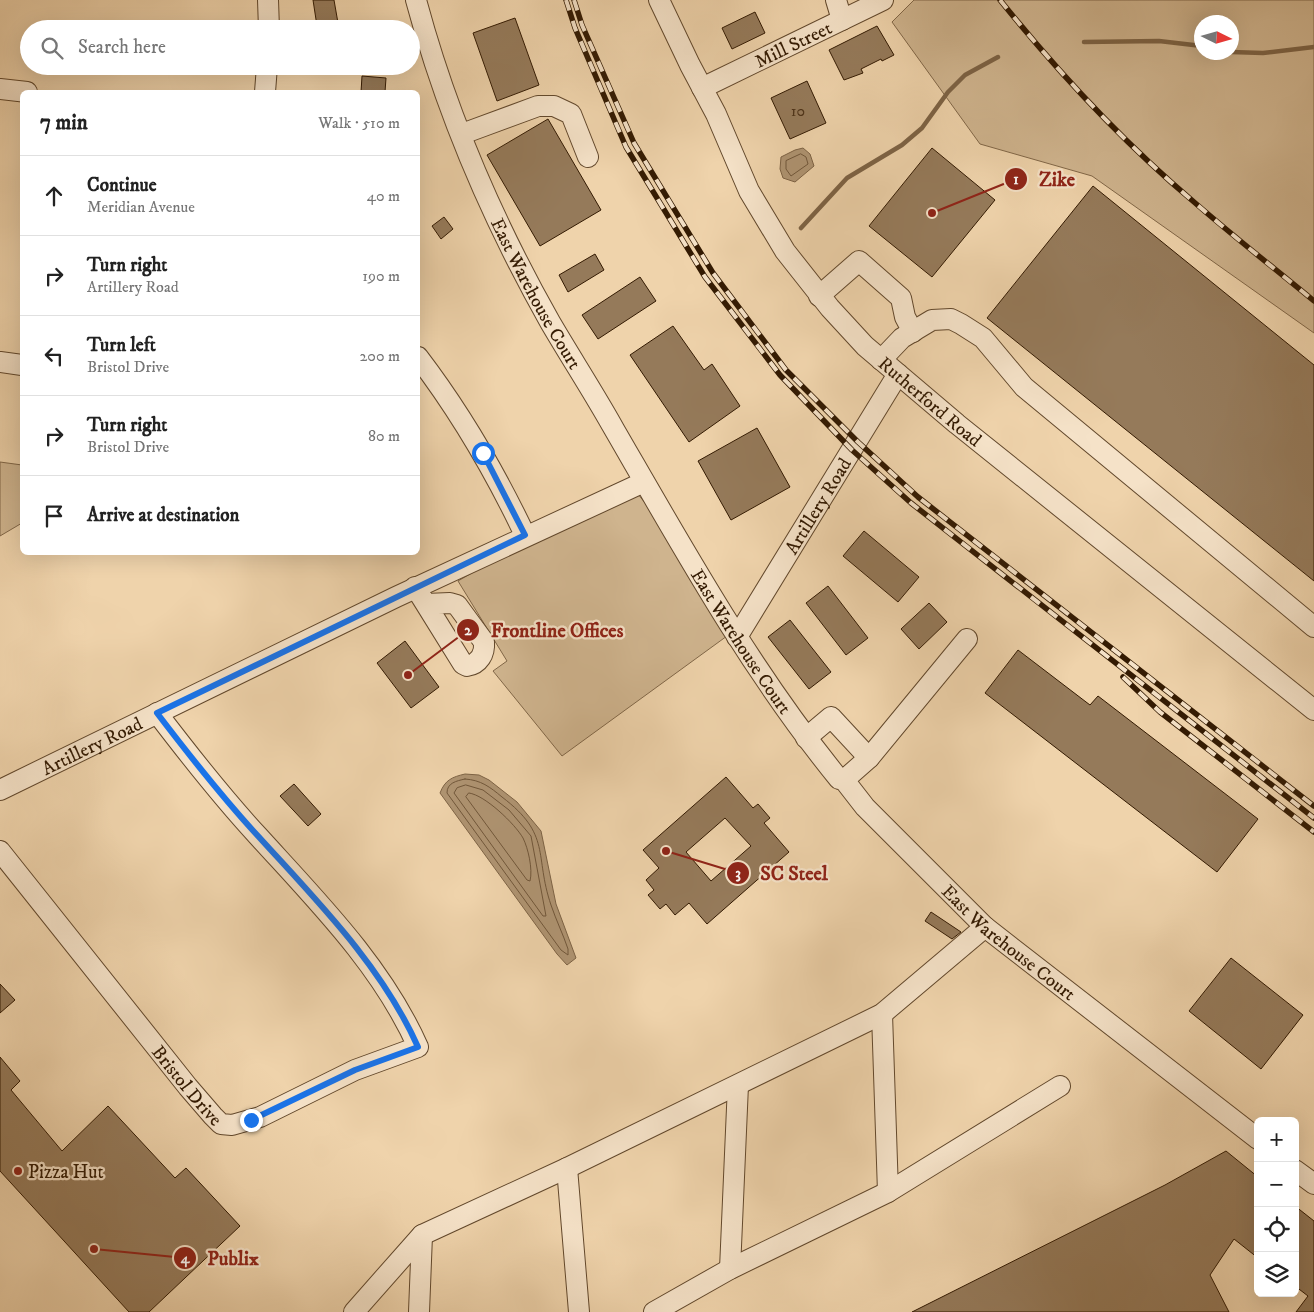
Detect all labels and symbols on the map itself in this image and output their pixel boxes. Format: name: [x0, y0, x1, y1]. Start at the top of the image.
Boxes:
north arrow: [1194, 15, 1239, 60]
street label: Mill Street: [751, 17, 836, 74]
house number: 10: [791, 101, 805, 121]
callout: Zike: [1004, 161, 1085, 196]
text: Zike: [1039, 168, 1076, 193]
text: 1: [1013, 170, 1019, 189]
street label: East Warehouse Court: [485, 215, 586, 374]
street label: Rutherford Road: [873, 352, 986, 452]
route start: [472, 442, 495, 465]
street label: Artillery Road: [780, 454, 857, 559]
street label: East Warehouse Court: [685, 565, 796, 719]
callout: Frontline Offices: [455, 612, 633, 647]
text: Frontline Offices: [491, 619, 624, 644]
text: 2: [464, 621, 472, 640]
street label: Artillery Road: [38, 712, 147, 781]
callout: SC Steel: [725, 855, 838, 890]
text: SC Steel: [760, 862, 829, 887]
text: 3: [735, 864, 741, 883]
street label: East Warehouse Court: [936, 880, 1080, 1006]
street label: Bristol Drive: [146, 1041, 226, 1132]
route end: [240, 1109, 263, 1132]
place label: Pizza Hut: [28, 1161, 103, 1184]
marker: Pizza Hut: [12, 1165, 24, 1177]
callout: Publix: [172, 1240, 269, 1275]
text: Publix: [207, 1247, 259, 1272]
text: 4: [180, 1249, 191, 1268]

